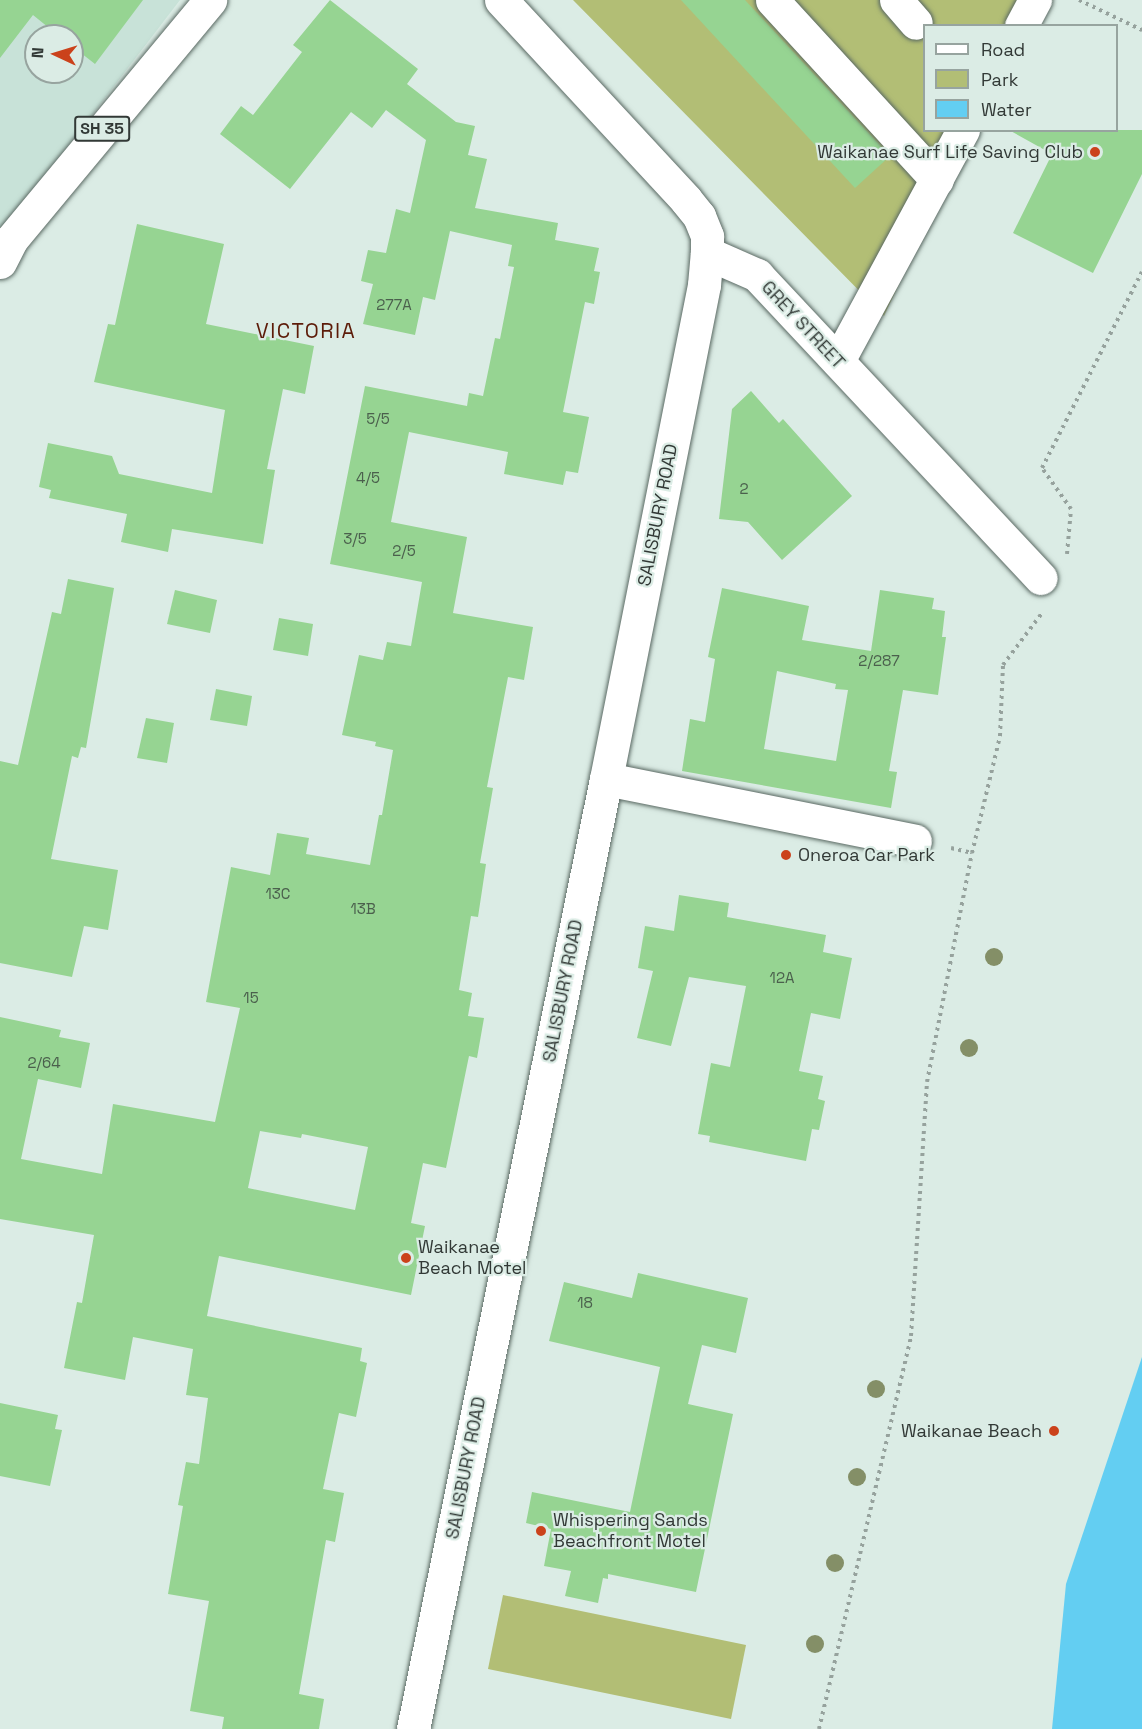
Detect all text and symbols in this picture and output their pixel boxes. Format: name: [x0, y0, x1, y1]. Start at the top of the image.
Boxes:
north arrow: [24, 24, 84, 84]
legend: [923, 24, 1118, 132]
text: Road: [981, 38, 1025, 61]
text: N: [27, 47, 48, 59]
text: Park: [981, 68, 1018, 91]
text: Water: [981, 98, 1032, 121]
road number: SH 35: [74, 116, 130, 142]
place label: Waikanae Surf Life Saving Club: [817, 141, 1083, 163]
marker: Waikanae Surf Life Saving Club: [1088, 145, 1102, 159]
street label: GREY STREET: [757, 277, 849, 373]
house number: 277A: [376, 296, 412, 314]
district label: VICTORIA: [256, 318, 356, 344]
house number: 5/5: [366, 410, 390, 428]
street label: SALISBURY ROAD: [634, 442, 682, 588]
house number: 4/5: [356, 469, 380, 487]
house number: 2: [739, 480, 749, 498]
house number: 3/5: [343, 530, 367, 548]
house number: 2/5: [392, 542, 416, 560]
house number: 2/287: [858, 652, 900, 670]
place label: Oneroa Car Park: [798, 844, 935, 866]
marker: Oneroa Car Park: [779, 848, 793, 862]
house number: 13C: [266, 885, 290, 903]
house number: 13B: [350, 900, 376, 918]
street label: SALISBURY ROAD: [539, 918, 587, 1064]
house number: 12A: [770, 969, 794, 987]
house number: 15: [243, 989, 259, 1007]
house number: 2/64: [27, 1054, 61, 1072]
place label: Waikanae Beach Motel: [418, 1237, 526, 1280]
marker: Waikanae Beach Motel: [399, 1251, 413, 1265]
house number: 18: [577, 1294, 593, 1312]
street label: SALISBURY ROAD: [442, 1395, 490, 1541]
place label: Waikanae Beach: [901, 1420, 1042, 1442]
marker: Waikanae Beach: [1047, 1424, 1061, 1438]
place label: Whispering Sands Beachfront Motel: [553, 1510, 708, 1552]
marker: Whispering Sands Beachfront Motel: [534, 1524, 548, 1538]

